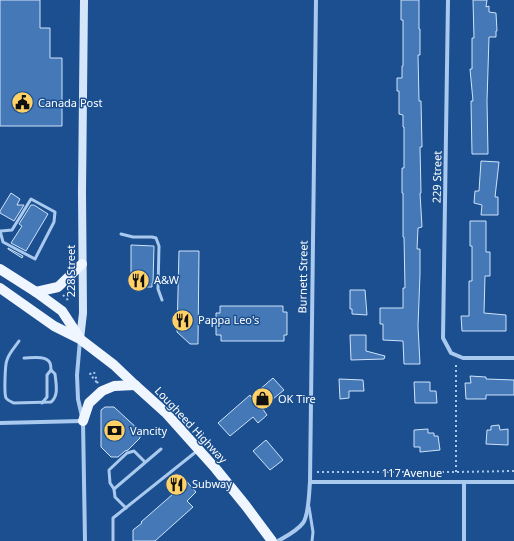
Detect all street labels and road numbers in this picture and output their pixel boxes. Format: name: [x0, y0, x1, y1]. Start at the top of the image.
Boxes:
street label: 229 Street: [429, 151, 444, 203]
street label: Burnett Street: [294, 240, 311, 314]
street label: 228 Street: [63, 245, 78, 297]
street label: Lougheed Highway: [152, 383, 231, 467]
street label: 117 Avenue: [382, 465, 442, 480]

